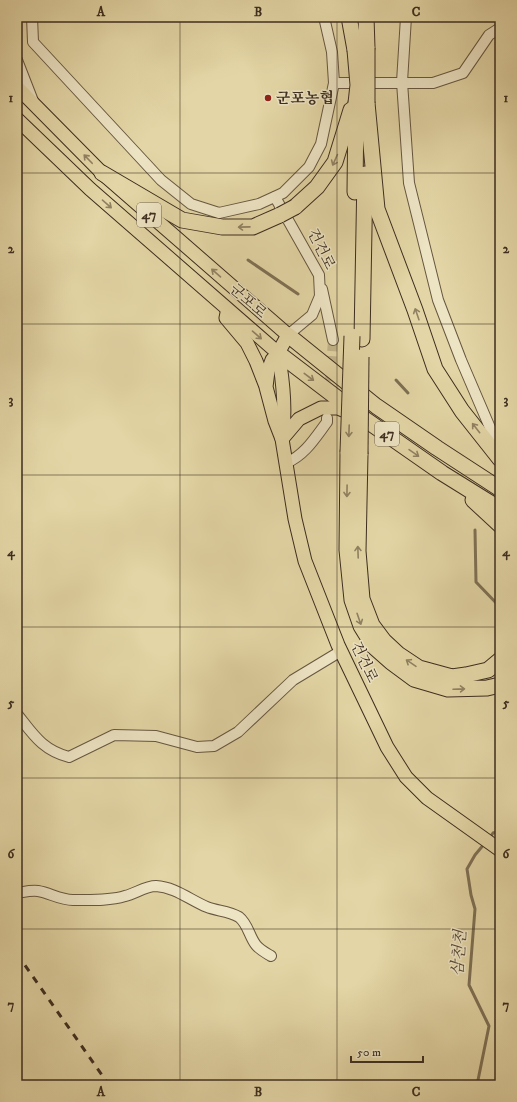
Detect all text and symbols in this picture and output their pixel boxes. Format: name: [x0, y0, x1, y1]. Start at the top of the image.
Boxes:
text: A: [96, 4, 106, 20]
text: B: [254, 4, 262, 20]
text: C: [412, 4, 421, 20]
place label: 군포농협: [276, 89, 334, 108]
text: 1: [9, 90, 14, 106]
text: 1: [504, 90, 509, 106]
marker: 군포농협: [263, 93, 273, 103]
one-way arrow: [330, 153, 338, 165]
one-way arrow: [83, 154, 93, 164]
one-way arrow: [101, 199, 112, 208]
road number: 47: [137, 203, 161, 227]
one-way arrow: [238, 223, 251, 231]
street label: 건건로: [303, 225, 339, 273]
text: 2: [8, 241, 15, 257]
text: 2: [503, 241, 510, 257]
one-way arrow: [212, 269, 222, 278]
street label: 군포로: [225, 280, 271, 323]
one-way arrow: [413, 308, 420, 321]
one-way arrow: [252, 330, 262, 339]
one-way arrow: [304, 372, 315, 381]
text: 3: [9, 392, 14, 408]
text: 3: [504, 392, 509, 408]
road number: 47: [375, 422, 399, 446]
one-way arrow: [471, 423, 480, 434]
one-way arrow: [345, 424, 352, 437]
one-way arrow: [408, 449, 419, 457]
one-way arrow: [343, 484, 351, 497]
text: 4: [6, 544, 15, 561]
text: 4: [501, 544, 510, 561]
one-way arrow: [355, 546, 362, 559]
one-way arrow: [355, 613, 363, 625]
street label: 건건로: [346, 638, 382, 686]
one-way arrow: [406, 659, 417, 667]
one-way arrow: [452, 685, 465, 693]
text: 5: [7, 695, 15, 711]
text: 5: [502, 695, 510, 711]
text: 6: [8, 846, 16, 862]
text: 6: [503, 846, 511, 862]
water label: 삼천천: [447, 928, 471, 977]
text: 7: [8, 997, 15, 1013]
text: 7: [503, 997, 510, 1013]
scale bar: [351, 1038, 423, 1064]
text: 50 m: [357, 1045, 381, 1060]
text: A: [96, 1084, 106, 1100]
text: B: [254, 1084, 262, 1100]
text: C: [412, 1084, 421, 1100]

